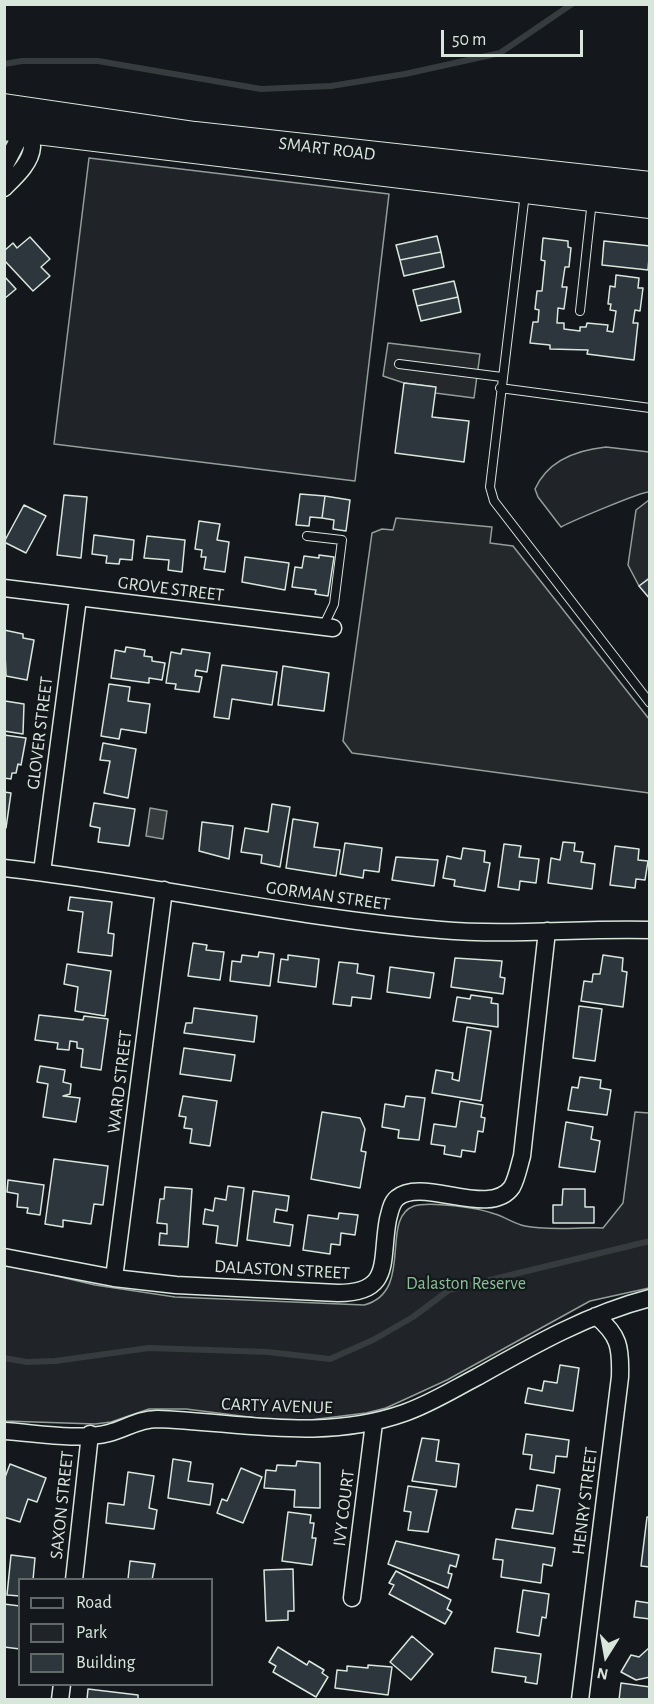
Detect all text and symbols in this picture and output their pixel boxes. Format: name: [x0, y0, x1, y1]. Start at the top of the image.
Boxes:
scale bar: [444, 18, 586, 56]
text: 50 m: [452, 31, 486, 49]
street label: SMART ROAD: [277, 132, 377, 166]
street label: GROVE STREET: [117, 572, 225, 606]
street label: GLOVER STREET: [22, 675, 58, 791]
street label: GORMAN STREET: [264, 877, 392, 915]
street label: WARD STREET: [103, 1029, 137, 1135]
street label: DALASTON STREET: [214, 1256, 350, 1284]
park label: Dalaston Reserve: [406, 1273, 526, 1295]
street label: CARTY AVENUE: [221, 1393, 333, 1419]
street label: HENRY STREET: [568, 1446, 602, 1556]
street label: SAXON STREET: [46, 1450, 78, 1560]
street label: IVY COURT: [329, 1468, 359, 1548]
legend: [18, 1578, 213, 1686]
text: Road: [76, 1594, 112, 1612]
text: Park: [76, 1624, 107, 1642]
north arrow: [576, 1626, 636, 1686]
text: Building: [76, 1654, 135, 1672]
text: N: [596, 1665, 610, 1683]

